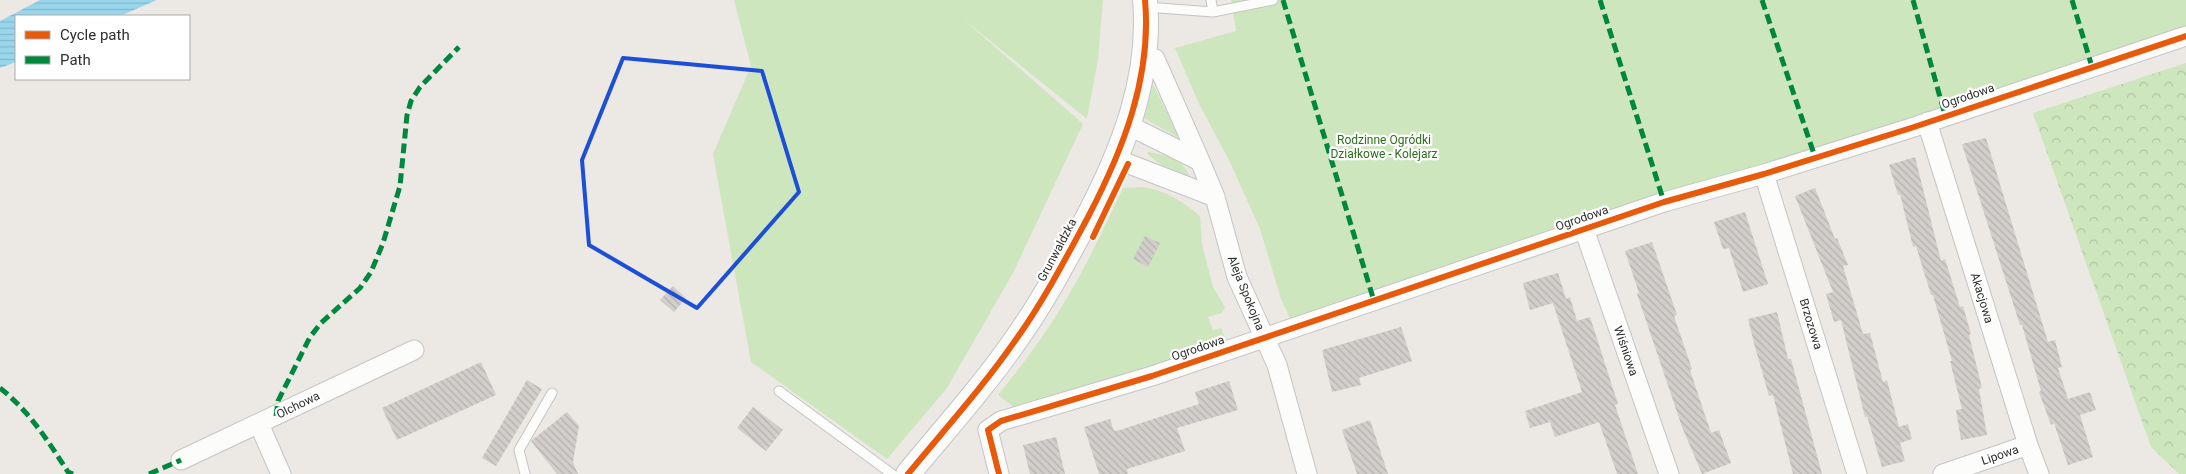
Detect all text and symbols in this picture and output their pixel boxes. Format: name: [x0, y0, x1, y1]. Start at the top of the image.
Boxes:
legend: [15, 15, 190, 80]
text: Cycle path: [60, 26, 130, 44]
text: Path: [60, 51, 91, 69]
street label: Ogrodowa: [1940, 80, 1996, 112]
park label: Rodzinne Ogródki Działkowe - Kolejarz: [1330, 133, 1438, 161]
street label: Ogrodowa: [1554, 202, 1610, 234]
street label: Grunwaldzka: [1035, 216, 1079, 284]
street label: Aleja Spokojna: [1225, 254, 1267, 332]
street label: Akacjowa: [1968, 271, 1996, 325]
street label: Brzozowa: [1797, 297, 1825, 351]
street label: Wiśniowa: [1611, 324, 1641, 378]
street label: Ogrodowa: [1170, 332, 1226, 364]
street label: Olchowa: [274, 389, 322, 421]
street label: Lipowa: [1980, 442, 2020, 468]

